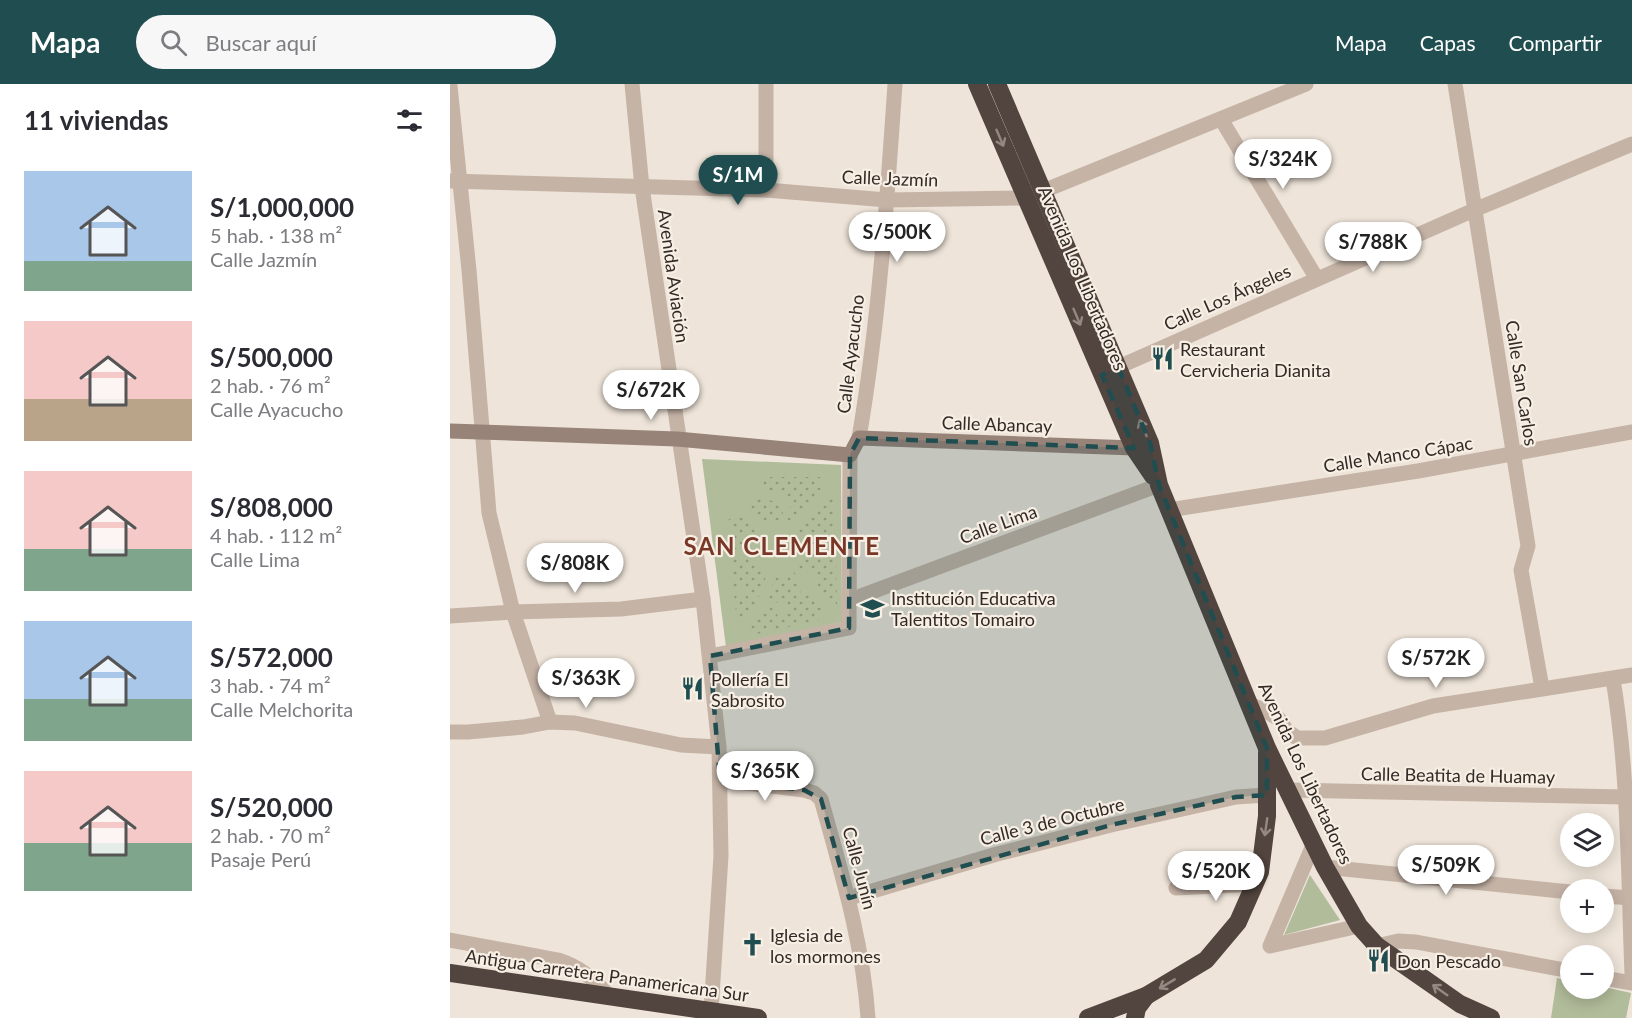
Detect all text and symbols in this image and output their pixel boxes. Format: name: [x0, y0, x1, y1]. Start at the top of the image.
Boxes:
search box: [136, 15, 556, 69]
text: Mapa: [30, 25, 100, 59]
icon: search: [157, 26, 190, 59]
text: Buscar aquí: [205, 29, 317, 56]
text: Mapa: [1335, 30, 1387, 55]
text: Capas: [1420, 30, 1476, 55]
text: Compartir: [1509, 30, 1602, 55]
text: 11 viviendas: [24, 104, 168, 136]
icon: filters: [393, 104, 426, 137]
one-way arrow: [995, 128, 1006, 146]
pin: S/324K: [1234, 139, 1332, 190]
text: S/324K: [1249, 146, 1317, 170]
pin: S/1M: [702, 155, 774, 206]
text: S/1M: [713, 162, 763, 186]
street label: Calle Jazmín: [841, 165, 939, 191]
street label: Avenida Los Libertadores: [1034, 183, 1132, 374]
text: S/1,000,000: [210, 191, 354, 223]
icon: home: [72, 195, 144, 267]
street label: Avenida Aviación: [654, 208, 694, 344]
pin: S/500K: [848, 212, 946, 263]
text: S/500K: [863, 219, 931, 243]
pin: S/788K: [1324, 222, 1422, 273]
text: 5 hab. · 138 m²: [210, 223, 342, 247]
text: S/788K: [1339, 229, 1407, 253]
text: Calle Jazmín: [210, 247, 317, 271]
street label: Calle Los Ángeles: [1160, 259, 1294, 335]
street label: Calle Ayacucho: [832, 293, 868, 415]
one-way arrow: [1072, 307, 1083, 326]
street label: Calle San Carlos: [1501, 319, 1543, 447]
place label: Restaurant Cervicheria Dianita: [1180, 338, 1331, 381]
text: S/500,000: [210, 341, 333, 373]
icon: home: [72, 345, 144, 417]
restaurant icon: Restaurant Cervicheria Dianita: [1149, 346, 1175, 372]
pin: S/672K: [602, 370, 700, 421]
text: 2 hab. · 76 m²: [210, 373, 331, 397]
text: S/672K: [617, 377, 685, 401]
text: Calle Ayacucho: [210, 397, 343, 421]
street label: Calle Abancay: [941, 411, 1053, 437]
one-way arrow: [1137, 420, 1149, 438]
street label: Calle Manco Cápac: [1322, 431, 1475, 477]
text: S/808,000: [210, 491, 333, 523]
icon: home: [72, 495, 144, 567]
street label: Calle Lima: [956, 500, 1040, 548]
text: 4 hab. · 112 m²: [210, 523, 342, 547]
district label: SAN CLEMENTE: [683, 531, 881, 560]
pin: S/808K: [526, 543, 624, 594]
text: Calle Lima: [210, 547, 300, 571]
text: S/808K: [541, 550, 609, 574]
place label: Institución Educativa Talentitos Tomairo: [891, 587, 1056, 630]
school or university icon: Institución Educativa Talentitos Tomairo: [860, 595, 886, 621]
pin: S/572K: [1387, 638, 1485, 689]
text: S/572,000: [210, 641, 333, 673]
icon: home: [72, 645, 144, 717]
text: S/572K: [1402, 645, 1470, 669]
pin: S/363K: [537, 658, 635, 709]
text: S/363K: [552, 665, 620, 689]
place label: Pollería El Sabrosito: [711, 668, 789, 711]
text: 3 hab. · 74 m²: [210, 673, 331, 697]
restaurant icon: Pollería El Sabrosito: [680, 676, 706, 702]
street label: Avenida Los Libertadores: [1254, 679, 1358, 868]
text: Calle Melchorita: [210, 697, 353, 721]
pin: S/365K: [716, 751, 814, 802]
text: S/365K: [731, 758, 799, 782]
street label: Calle Beatita de Huamay: [1361, 762, 1556, 788]
text: S/520,000: [210, 791, 333, 823]
street label: Calle 3 de Octubre: [978, 792, 1126, 850]
icon: home: [72, 795, 144, 867]
map controls: [1560, 813, 1614, 999]
button: layers: [1560, 813, 1614, 867]
one-way arrow: [1260, 817, 1271, 837]
text: 2 hab. · 70 m²: [210, 823, 331, 847]
street label: Calle Junín: [838, 824, 882, 912]
pin: S/509K: [1397, 845, 1495, 896]
text: Pasaje Perú: [210, 847, 311, 871]
pin: S/520K: [1167, 851, 1265, 902]
text: S/509K: [1412, 852, 1480, 876]
text: S/520K: [1182, 858, 1250, 882]
button: +: [1560, 879, 1614, 933]
place label: Iglesia de los mormones: [770, 924, 881, 967]
church icon: Iglesia de los mormones: [739, 932, 765, 958]
street label: Antigua Carretera Panamericana Sur: [464, 944, 751, 1006]
button: −: [1560, 945, 1614, 999]
restaurant icon: Don Pescado: [1366, 948, 1392, 974]
place label: Don Pescado: [1397, 950, 1501, 972]
one-way arrow: [1159, 978, 1176, 990]
one-way arrow: [1432, 984, 1448, 996]

